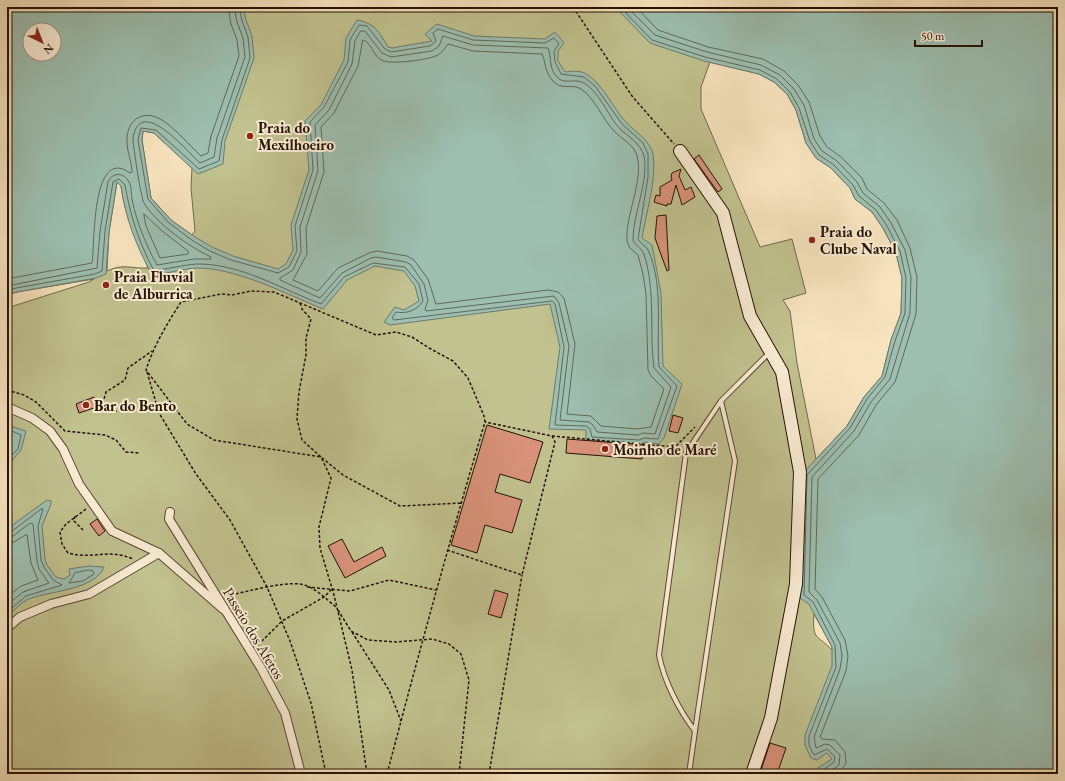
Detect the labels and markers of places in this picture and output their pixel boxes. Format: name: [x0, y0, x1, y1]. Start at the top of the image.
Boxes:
place label: Praia do Mexilhoeiro: [258, 118, 334, 154]
marker: Praia do Mexilhoeiro: [245, 131, 255, 141]
place label: Praia do Clube Naval: [820, 222, 898, 258]
marker: Praia do Clube Naval: [807, 235, 817, 245]
place label: Praia Fluvial de Alburrica: [114, 267, 194, 303]
marker: Praia Fluvial de Alburrica: [101, 280, 111, 290]
place label: Bar do Bento: [94, 396, 176, 415]
marker: Bar do Bento: [81, 400, 91, 410]
place label: Moinho de Maré: [613, 440, 717, 459]
marker: Moinho de Maré: [600, 444, 610, 454]

